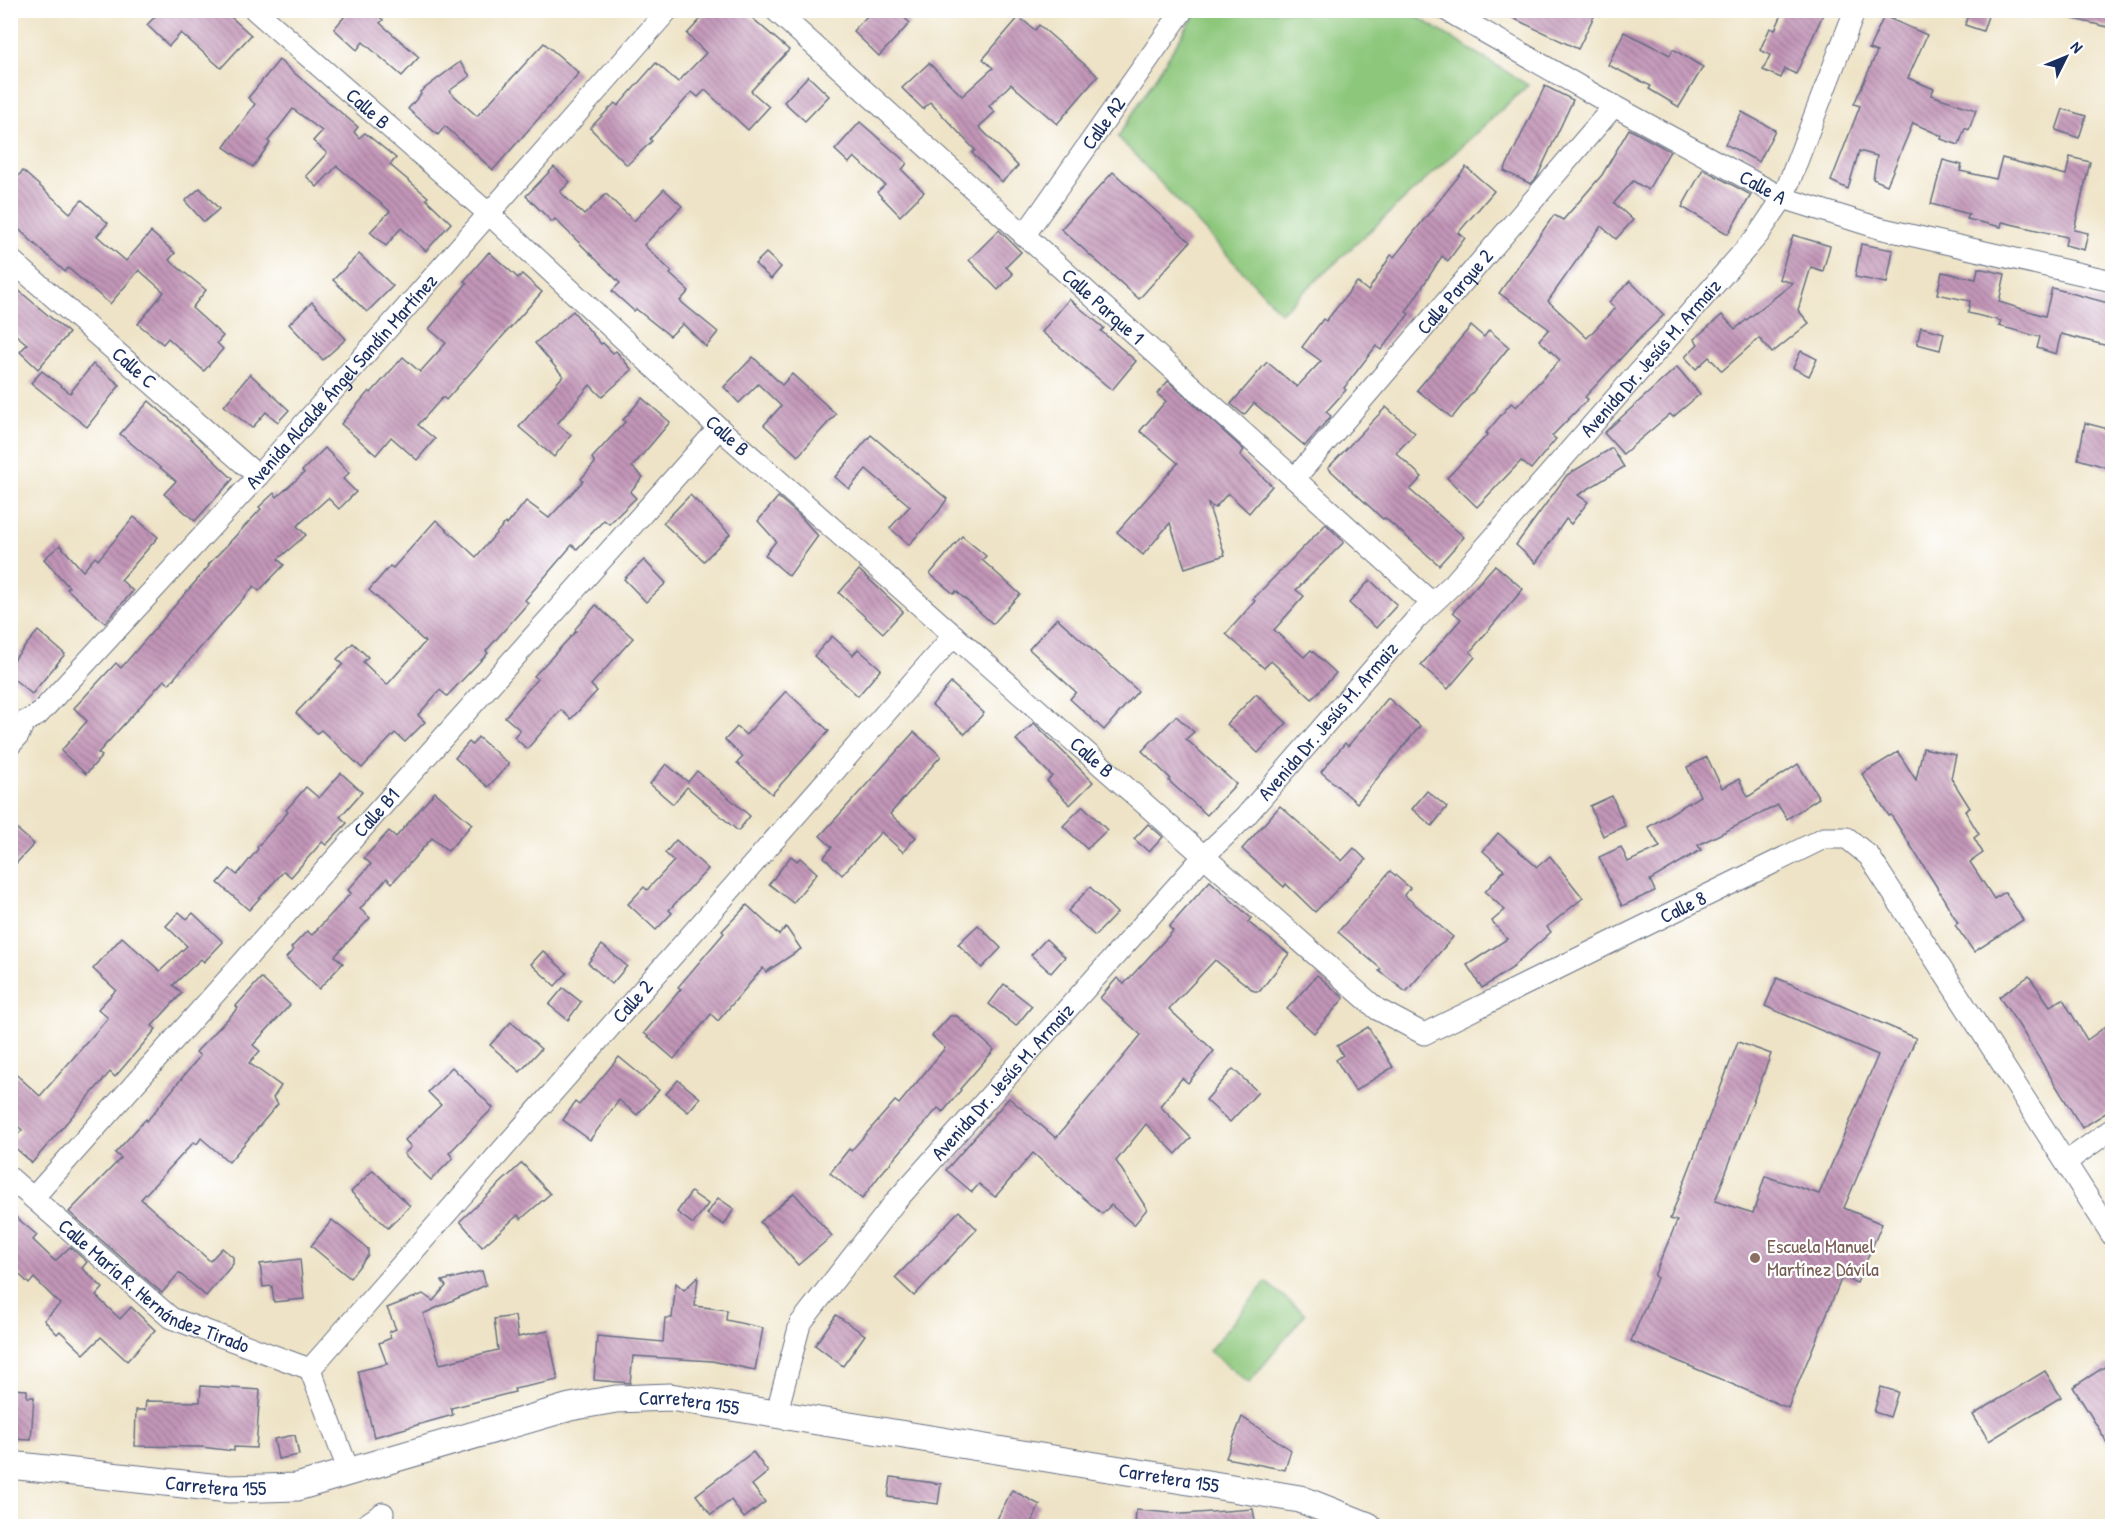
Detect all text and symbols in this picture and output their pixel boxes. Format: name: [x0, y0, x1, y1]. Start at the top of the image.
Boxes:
north arrow: [2036, 27, 2096, 87]
text: N: [2066, 36, 2088, 58]
street label: Calle B: [341, 82, 396, 135]
street label: Calle A2: [1075, 90, 1131, 155]
street label: Calle A: [1735, 163, 1792, 210]
street label: Calle Parque 2: [1410, 243, 1499, 340]
street label: Calle Parque 1: [1056, 262, 1151, 350]
street label: Avenida Alcalde Ángel Sandín Martínez: [239, 267, 443, 494]
street label: Avenida Dr. Jesús M. Armaiz: [1574, 272, 1727, 442]
street label: Calle C: [106, 340, 163, 394]
street label: Calle B: [700, 408, 756, 462]
street label: Avenida Dr. Jesús M. Armaiz: [1251, 635, 1404, 806]
street label: Calle B: [1064, 730, 1120, 784]
street label: Calle B1: [347, 782, 405, 843]
street label: Calle 8: [1655, 884, 1711, 929]
street label: Calle 2: [606, 973, 659, 1029]
street label: Avenida Dr. Jesús M. Armaiz: [925, 997, 1080, 1166]
street label: Calle María R. Hernández Tirado: [53, 1212, 253, 1359]
place label: Escuela Manuel Martínez Dávila: [1767, 1232, 1879, 1282]
marker: Escuela Manuel Martínez Dávila: [1748, 1251, 1762, 1265]
street label: Carretera 155: [638, 1383, 742, 1421]
street label: Carretera 155: [1117, 1456, 1222, 1499]
street label: Carretera 155: [164, 1468, 267, 1502]

